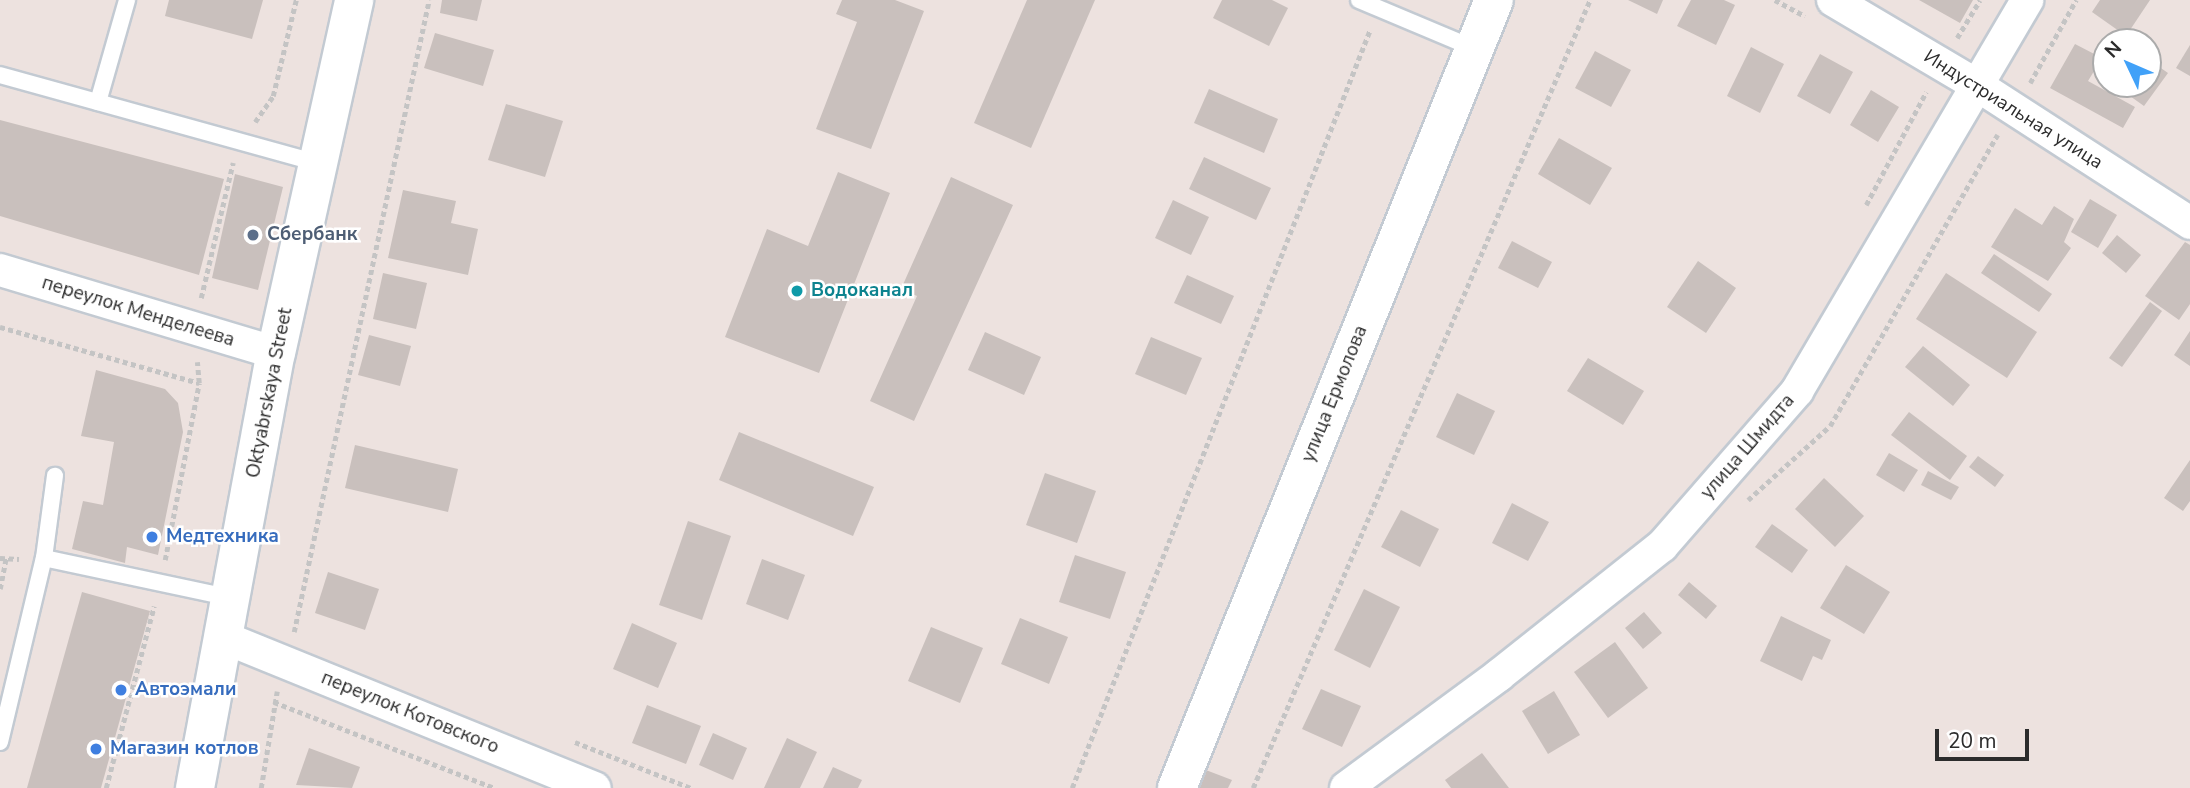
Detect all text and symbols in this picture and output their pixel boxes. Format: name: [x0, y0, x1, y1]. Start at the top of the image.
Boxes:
north arrow: [2092, 28, 2162, 98]
text: N: [2099, 36, 2128, 64]
street label: Индустриальная улица: [1919, 46, 2107, 174]
place label: Сбербанк: [267, 224, 357, 246]
marker: Сбербанк: [245, 227, 261, 243]
street label: переулок Менделеева: [39, 272, 237, 352]
place label: Водоканал: [811, 280, 913, 302]
marker: Водоканал: [789, 283, 805, 299]
street label: Oktyabrskaya Street: [242, 306, 298, 480]
street label: улица Ермолова: [1297, 322, 1373, 466]
street label: улица Шмидта: [1696, 390, 1800, 504]
place label: Медтехника: [166, 526, 279, 548]
marker: Медтехника: [144, 529, 160, 545]
street label: переулок Котовского: [318, 667, 502, 759]
place label: Автоэмали: [135, 679, 236, 701]
marker: Автоэмали: [113, 682, 129, 698]
scale bar: [1938, 714, 2032, 758]
text: 20 m: [1948, 727, 1997, 755]
place label: Магазин котлов: [110, 738, 259, 760]
marker: Магазин котлов: [88, 741, 104, 757]

